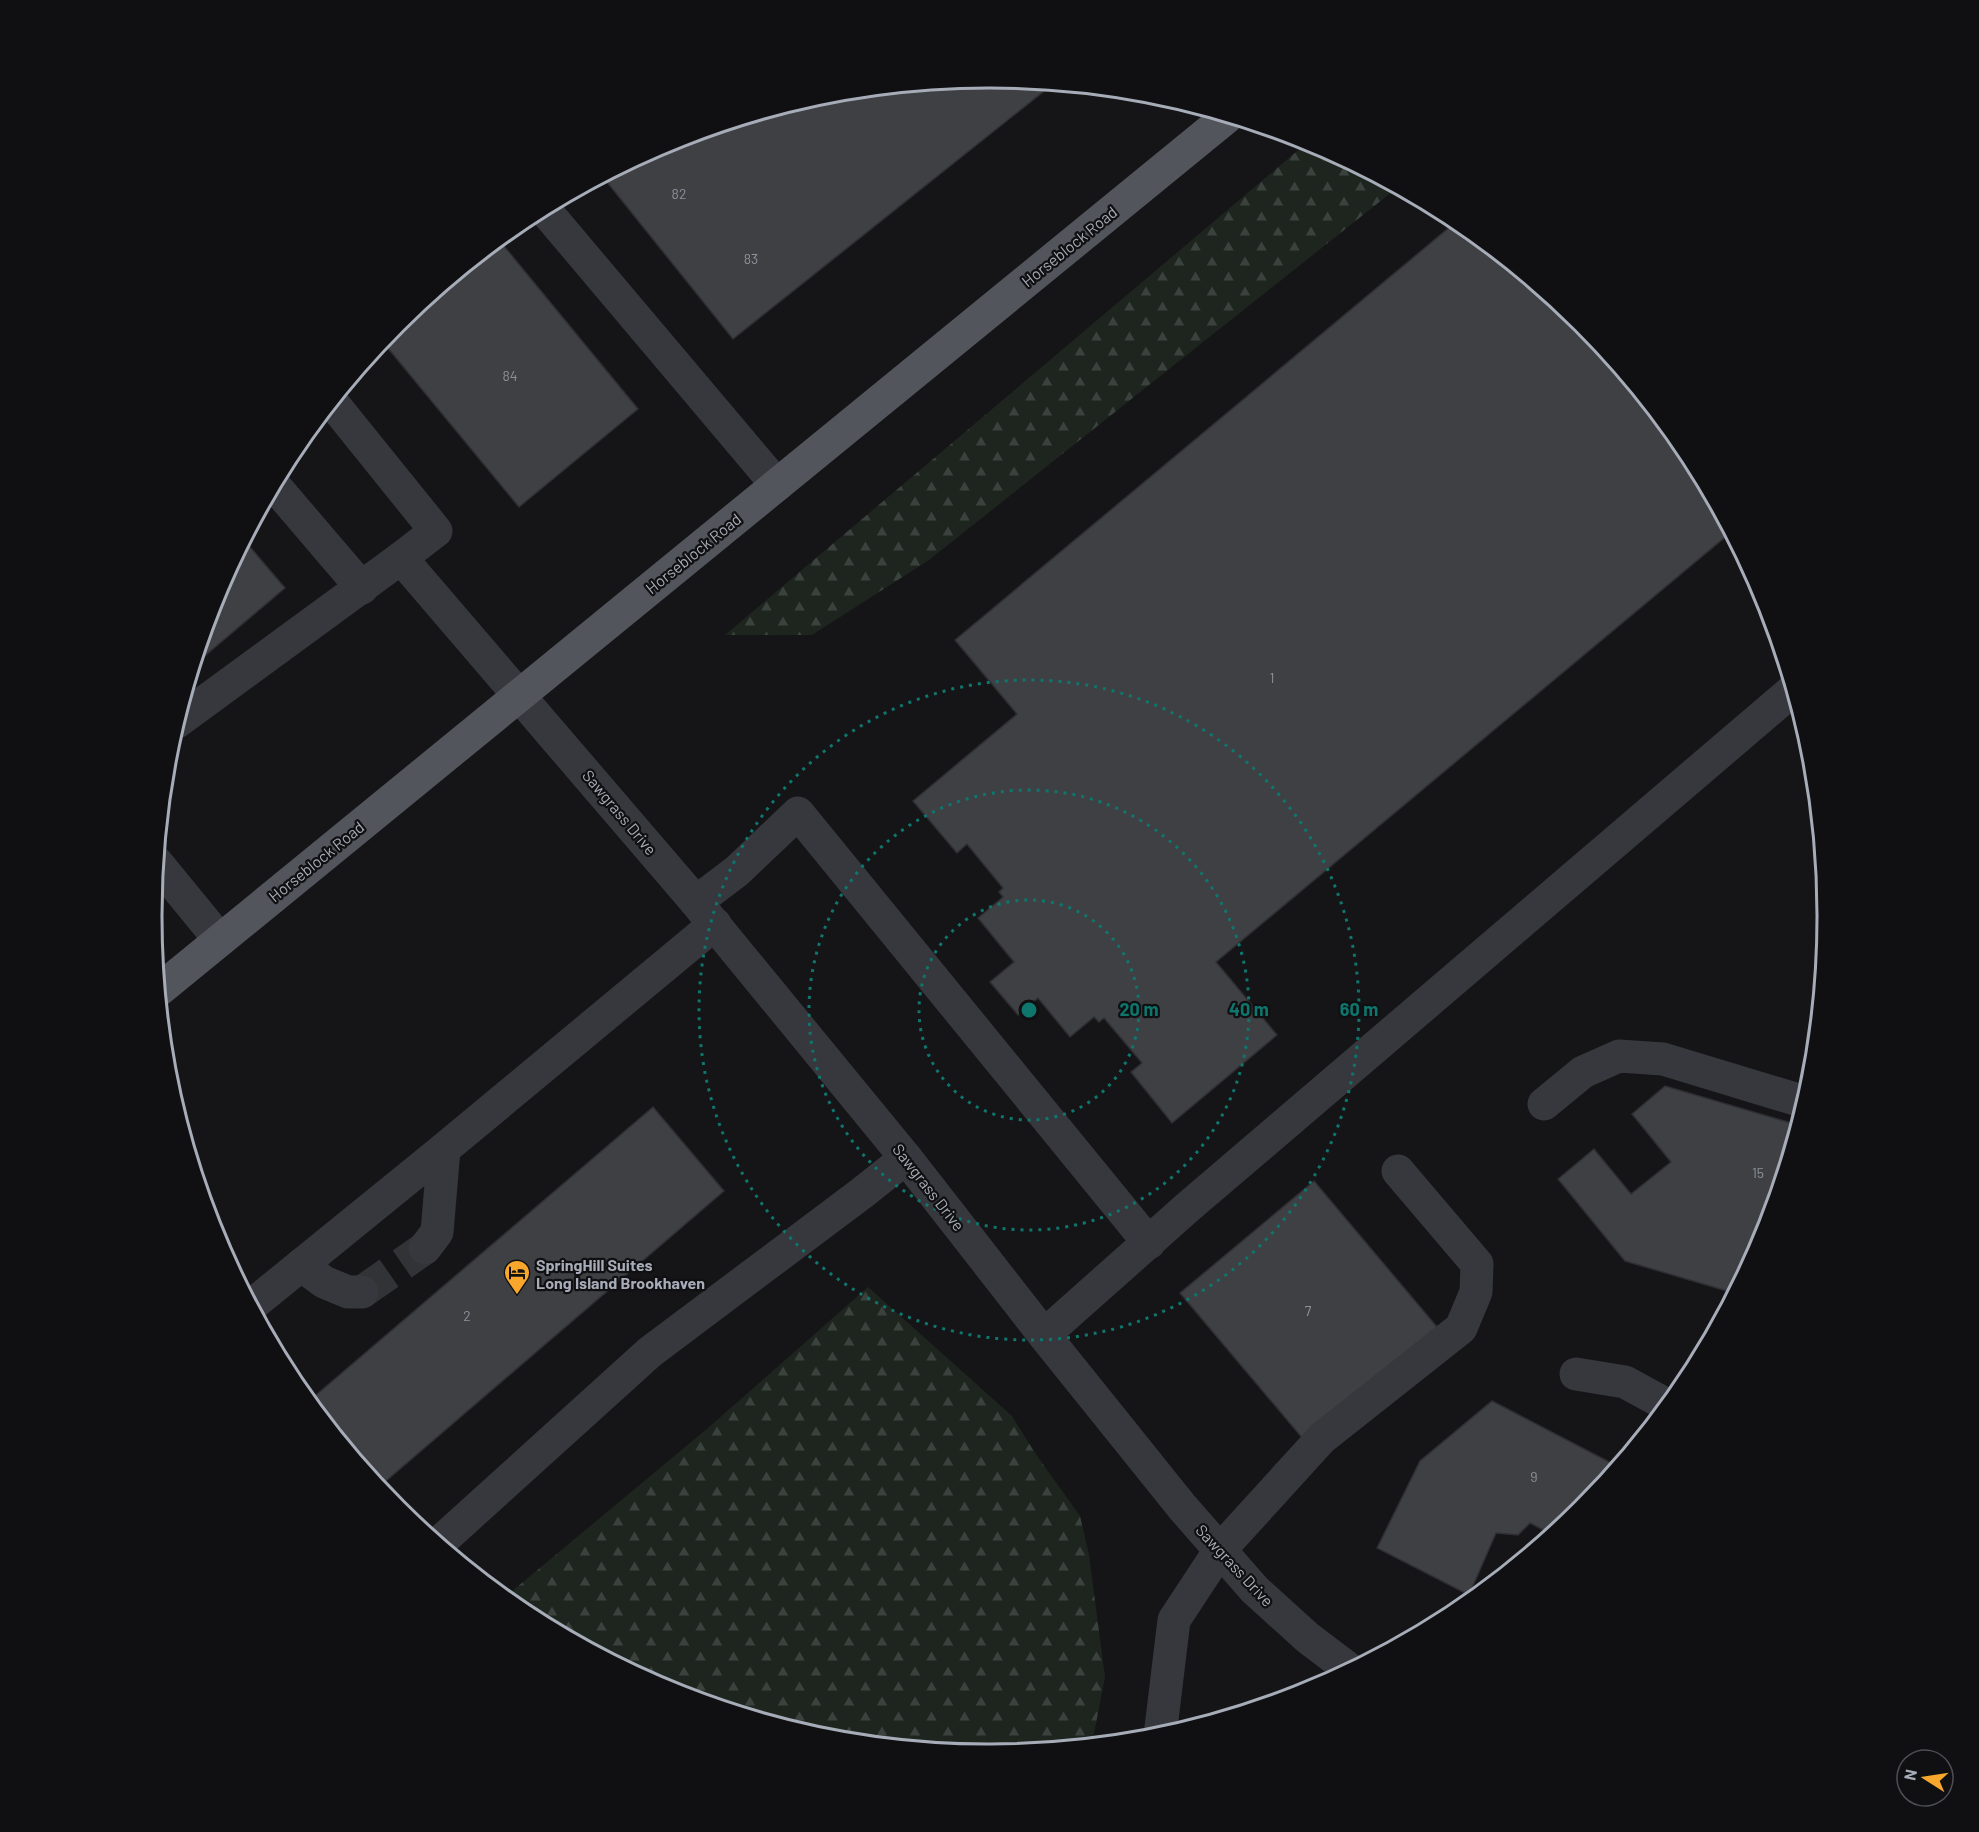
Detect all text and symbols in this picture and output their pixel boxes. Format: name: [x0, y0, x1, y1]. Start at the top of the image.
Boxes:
house number: 82: [672, 185, 686, 202]
street label: Horseblock Road: [1017, 202, 1121, 290]
house number: 83: [744, 250, 758, 267]
house number: 84: [502, 367, 518, 384]
street label: Horseblock Road: [641, 509, 745, 597]
house number: 1: [1270, 669, 1274, 686]
street label: Sawgrass Drive: [579, 766, 661, 858]
street label: Horseblock Road: [264, 817, 368, 905]
text: 20 m: [1120, 998, 1158, 1020]
text: 40 m: [1229, 998, 1269, 1020]
text: 60 m: [1340, 998, 1378, 1020]
centre of rings: [1019, 1000, 1039, 1020]
street label: Sawgrass Drive: [889, 1140, 969, 1234]
house number: 15: [1752, 1164, 1764, 1181]
place label: SpringHill Suites Long Island Brookhaven: [536, 1255, 705, 1292]
hotel icon: SpringHill Suites Long Island Brookhaven: [502, 1258, 532, 1296]
house number: 7: [1305, 1302, 1312, 1319]
house number: 2: [463, 1307, 471, 1324]
house number: 9: [1530, 1468, 1538, 1485]
street label: Sawgrass Drive: [1192, 1520, 1278, 1610]
north arrow: [1895, 1748, 1955, 1808]
text: N: [1899, 1768, 1920, 1782]

